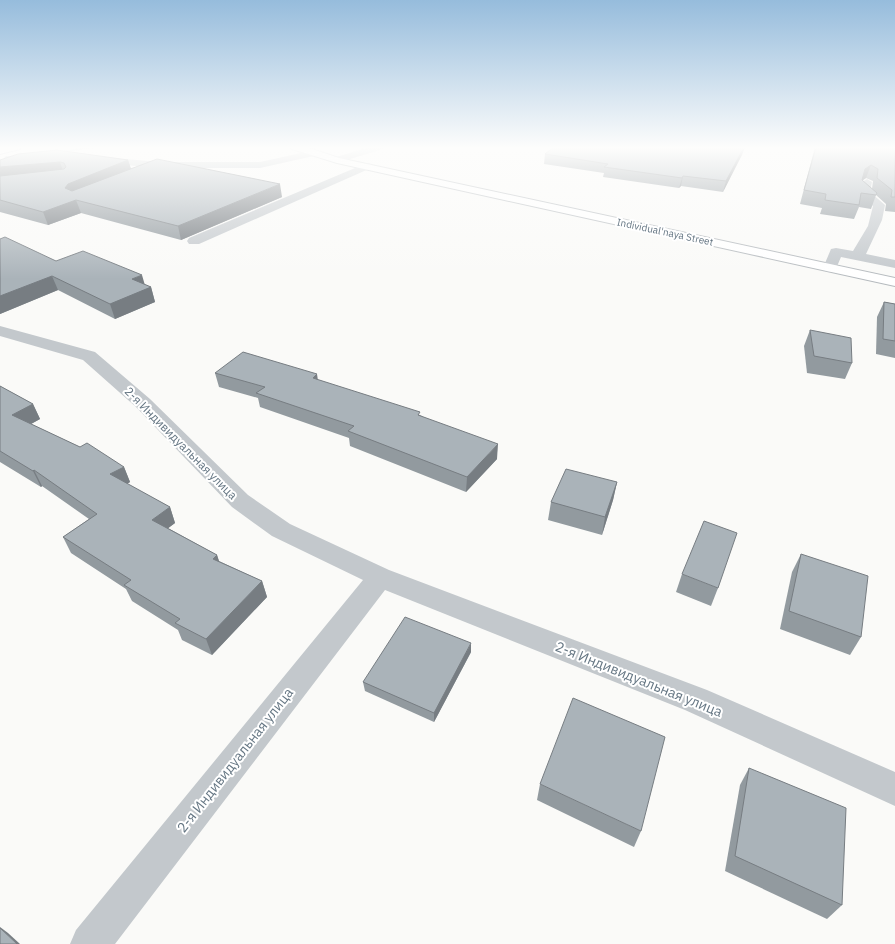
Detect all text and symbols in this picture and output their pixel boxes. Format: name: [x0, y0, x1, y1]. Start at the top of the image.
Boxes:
street label: Individual'naya Street: [616, 215, 715, 249]
street label: 2-я Индивидуальная улица: [122, 384, 241, 503]
street label: 2-я Индивидуальная улица: [553, 637, 726, 721]
street label: 2-я Индивидуальная улица: [173, 684, 297, 836]

